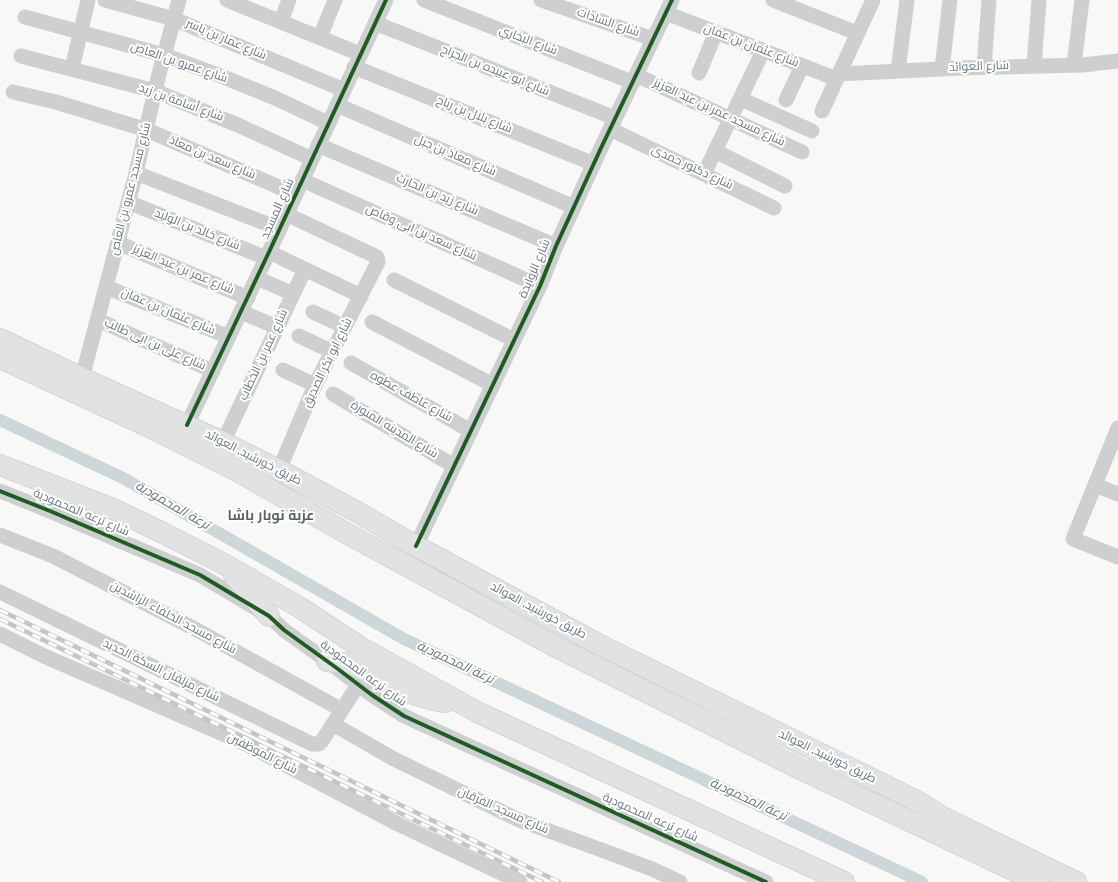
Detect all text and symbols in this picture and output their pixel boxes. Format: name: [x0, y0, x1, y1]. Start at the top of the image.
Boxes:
street label: شارع السادات: [575, 6, 641, 40]
street label: شارع عمار بن ياسر: [184, 17, 268, 63]
street label: شارع عثمان بن عفان: [701, 21, 801, 71]
street label: شارع البخاري: [497, 23, 559, 59]
street label: شارع عمرو بن العاص: [129, 40, 229, 86]
street label: شارع ابو عبيده بن الجراح: [439, 43, 551, 99]
street label: شارع العوائد: [949, 59, 1009, 75]
street label: شارع مسجد عمر بن عبد العزيز: [651, 76, 787, 150]
street label: شارع أسامة بن زيد: [137, 81, 225, 125]
street label: شارع بلال بن رباح: [434, 93, 514, 137]
street label: شارع مسجد عمرو بن العاص: [108, 121, 154, 257]
street label: شارع معاذ بن جبل: [412, 132, 498, 180]
street label: شارع سعد بن معاذ: [167, 133, 257, 183]
street label: شارع دكتور حمدى: [649, 143, 735, 193]
street label: شارع زيد بن الحارث: [394, 171, 480, 219]
street label: شارع المسجد: [258, 176, 298, 242]
street label: شارع سعد بن ابى وقاص: [363, 202, 479, 264]
street label: شارع خالد بن الوليد: [152, 206, 242, 254]
street label: شارع الزوايدة: [516, 237, 554, 301]
street label: شارع عمر بن عبد العزيز: [130, 242, 236, 298]
street label: شارع عثمان بن عفان: [119, 286, 217, 338]
street label: شارع عمر بن الخطاب: [237, 307, 291, 403]
street label: شارع على بن ابى طالب: [102, 316, 208, 374]
street label: شارع ابو بكر الصديق: [300, 316, 356, 410]
street label: شارع عاطف عطوه: [367, 368, 455, 426]
street label: شارع المدينه المنورة: [348, 398, 440, 462]
street label: طريق خورشيد, العوائد: [202, 427, 304, 489]
water label: ترعة المحمودية: [132, 478, 212, 534]
street label: شارع ترعه المحمودية: [31, 486, 131, 540]
district label: عزبة نوبار باشا: [228, 509, 314, 525]
street label: شارع مسجد الخلفاء الراشدين: [108, 579, 238, 657]
street label: طريق خورشيد, العوائد: [487, 580, 589, 642]
street label: شارع مزلقان السكة الحديد: [100, 637, 222, 705]
street label: شارع ترعه المحمودية: [317, 638, 409, 710]
water label: ترعة المحمودية: [414, 638, 496, 688]
street label: طريق خورشيد, العوائد: [776, 727, 878, 787]
street label: شارع الموظفين: [225, 730, 299, 778]
water label: ترعة المحمودية: [707, 775, 789, 825]
street label: شارع مسجد الفرقان: [455, 785, 551, 837]
street label: شارع ترعه المحمودية: [600, 790, 700, 846]

